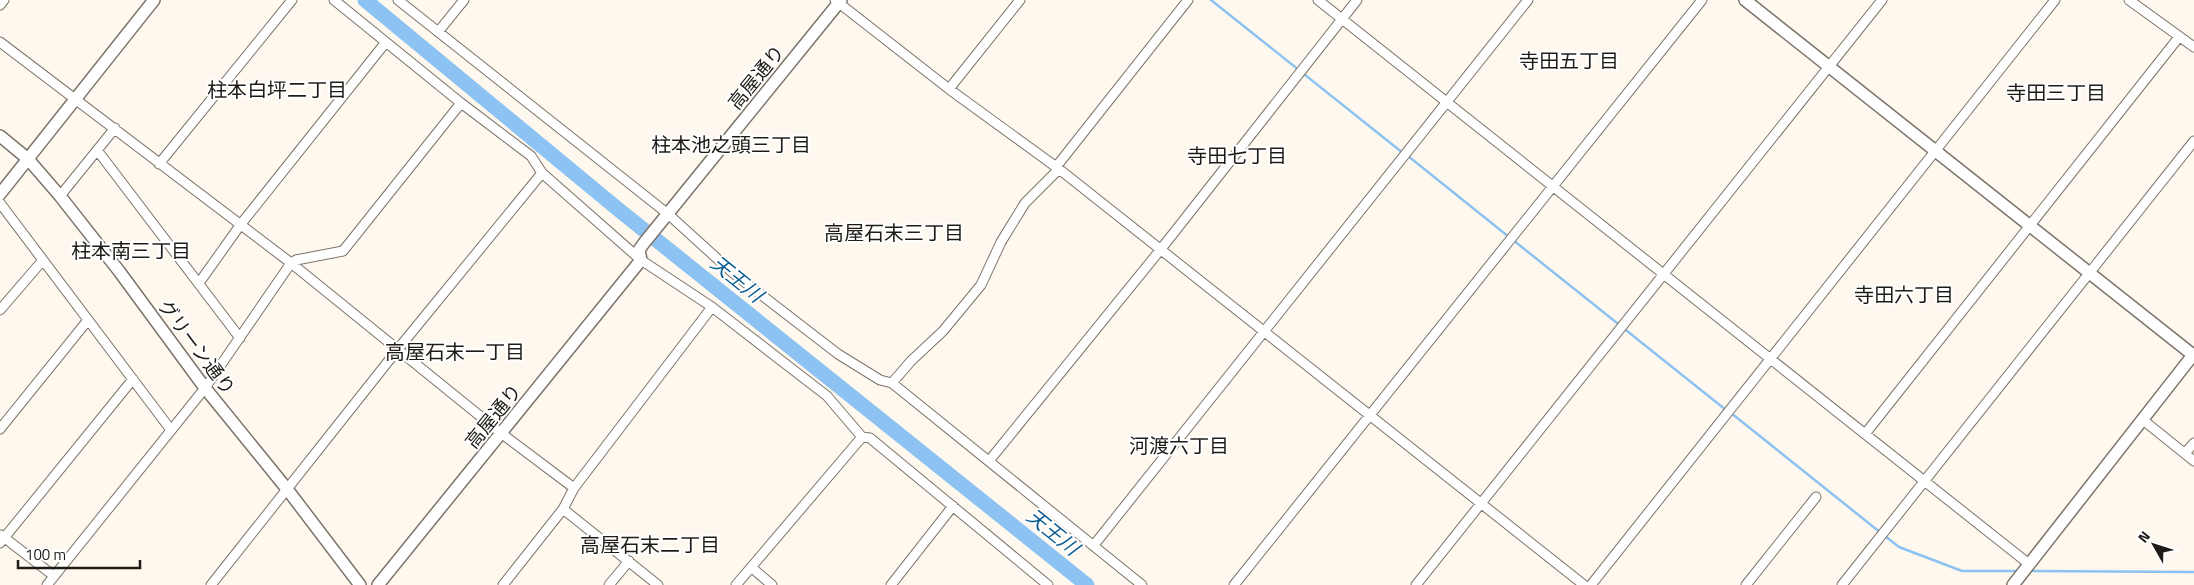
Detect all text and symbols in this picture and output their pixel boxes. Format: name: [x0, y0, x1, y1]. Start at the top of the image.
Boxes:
street label: 高屋通り: [720, 38, 791, 115]
district label: 寺田五丁目: [1519, 45, 1619, 76]
district label: 柱本白坪二丁目: [207, 74, 347, 105]
district label: 寺田三丁目: [2006, 77, 2106, 108]
district label: 柱本池之頭三丁目: [651, 129, 811, 160]
district label: 寺田七丁目: [1187, 140, 1287, 171]
district label: 高屋石末三丁目: [824, 217, 964, 248]
district label: 柱本南三丁目: [71, 235, 191, 266]
water label: 天王川: [704, 248, 772, 311]
district label: 寺田六丁目: [1854, 279, 1954, 310]
street label: グリーン通り: [152, 293, 243, 401]
district label: 高屋石末一丁目: [385, 336, 525, 367]
street label: 高屋通り: [457, 377, 528, 454]
district label: 河渡六丁目: [1129, 430, 1229, 461]
water label: 天王川: [1020, 501, 1088, 564]
north arrow: [2129, 520, 2179, 570]
text: N: [2132, 526, 2155, 547]
district label: 高屋石末二丁目: [580, 529, 720, 560]
scale bar: [18, 538, 140, 570]
text: 100 m: [25, 543, 66, 566]

